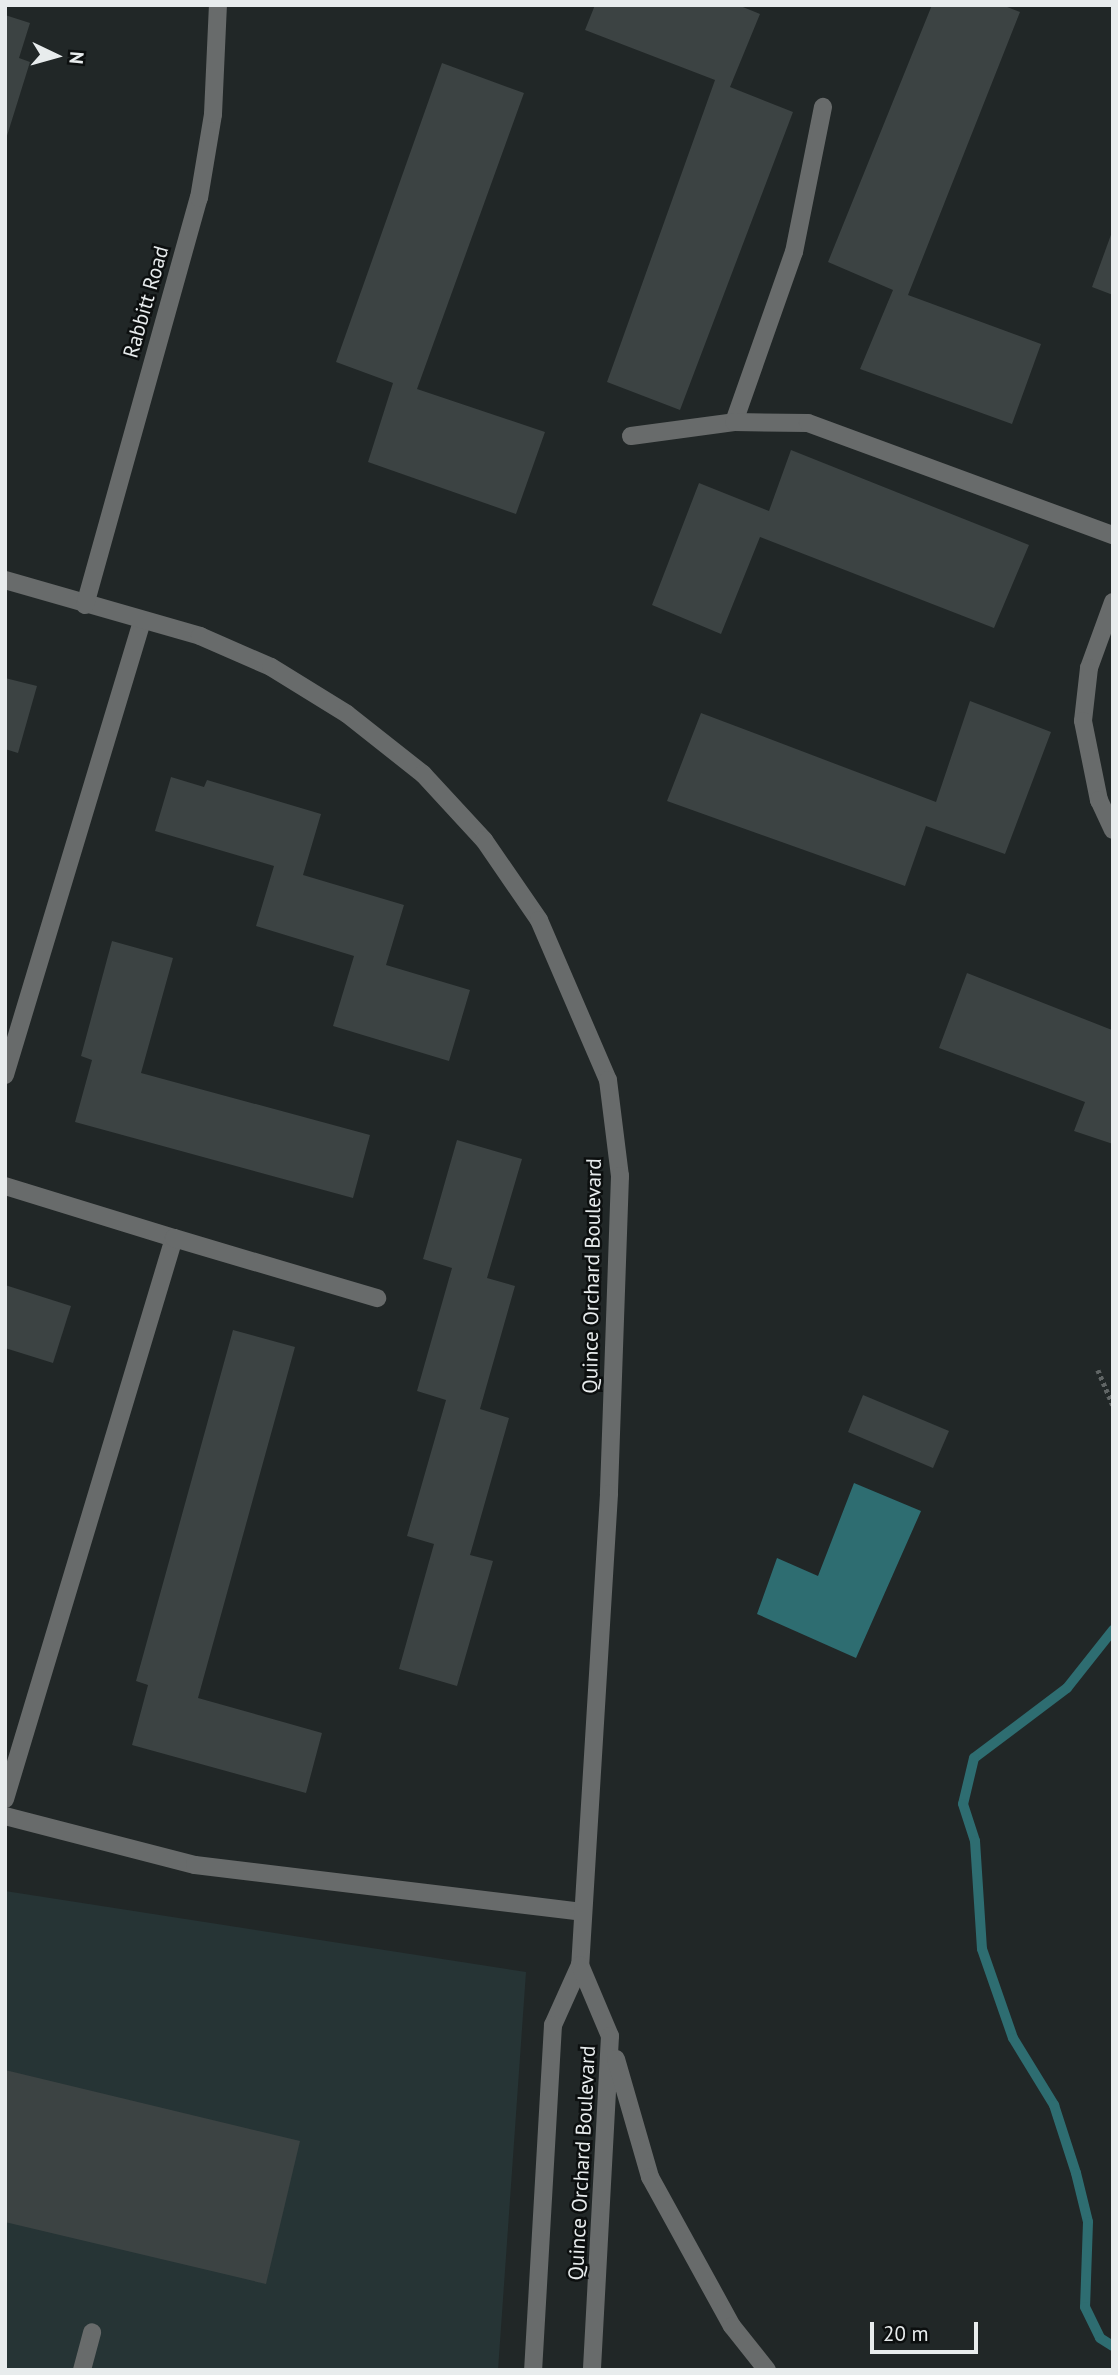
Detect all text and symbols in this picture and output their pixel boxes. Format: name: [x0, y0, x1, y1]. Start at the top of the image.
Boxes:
north arrow: [21, 21, 91, 91]
text: N: [64, 51, 89, 65]
street label: Rabbitt Road: [118, 243, 174, 361]
street label: Quince Orchard Boulevard: [577, 1158, 607, 1394]
street label: Quince Orchard Boulevard: [563, 2045, 601, 2281]
scale bar: [873, 2308, 982, 2352]
text: 20 m: [883, 2320, 929, 2347]

